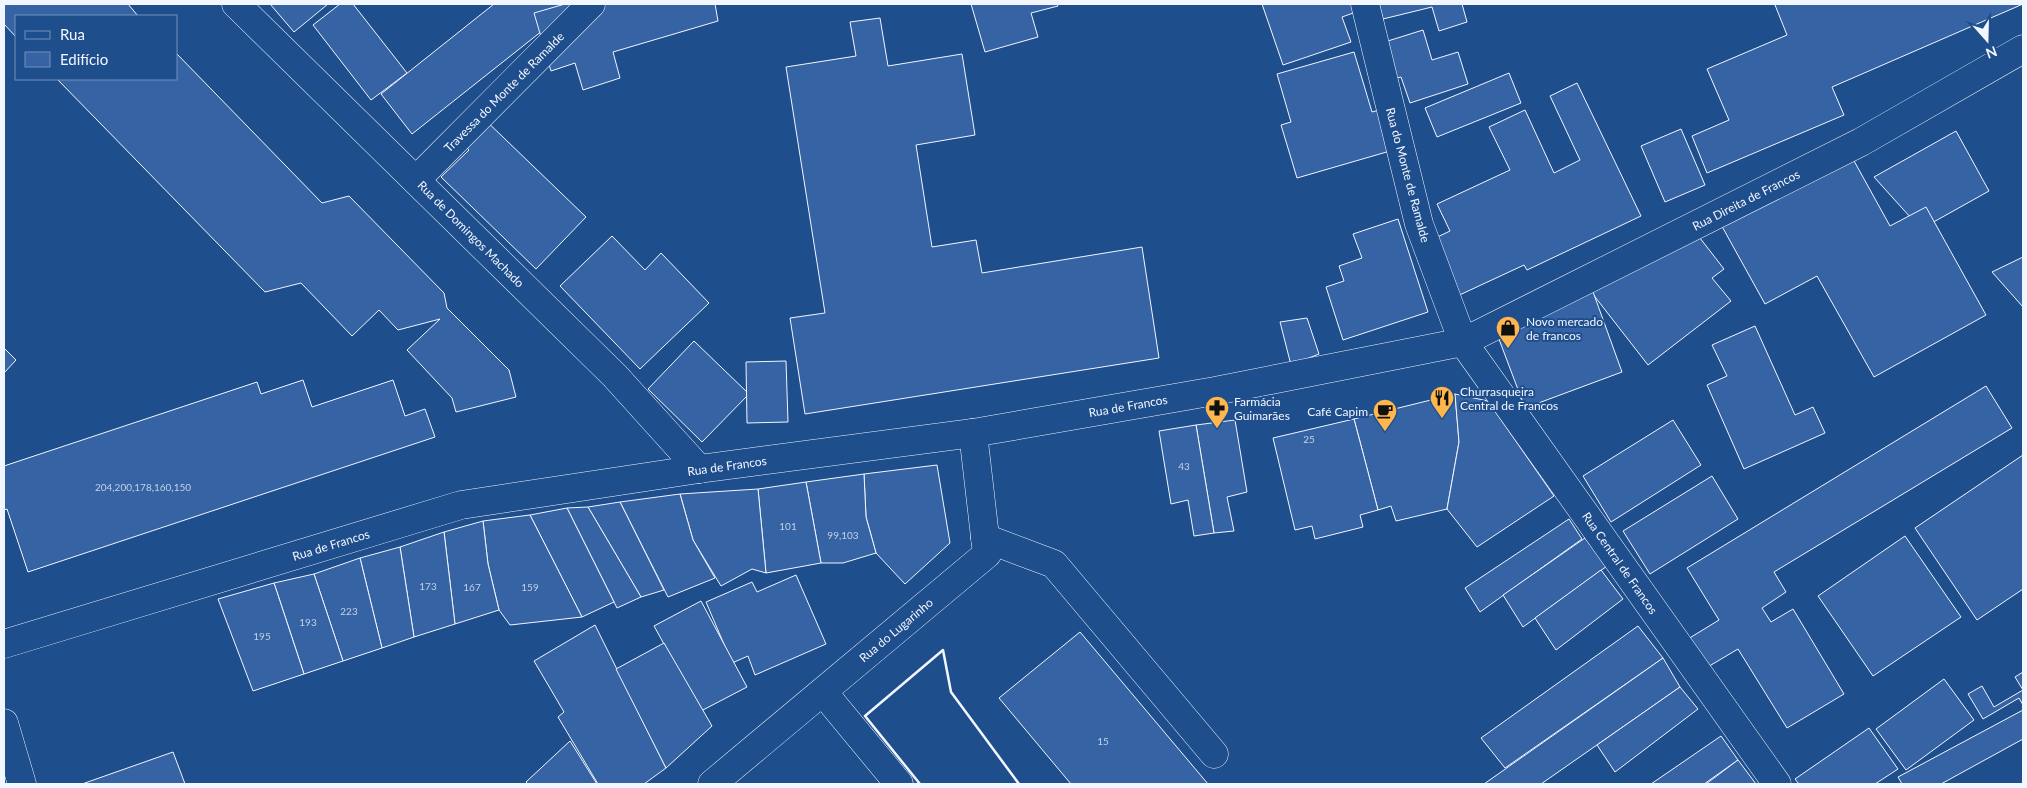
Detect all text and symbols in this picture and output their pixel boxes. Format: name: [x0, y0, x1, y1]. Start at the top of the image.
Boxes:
legend: [15, 15, 178, 80]
north arrow: [1962, 15, 2012, 65]
text: Rua: [60, 25, 85, 43]
street label: Travessa do Monte de Ramalde: [441, 29, 567, 155]
text: N: [1984, 43, 2000, 63]
text: Edifício: [60, 50, 108, 68]
street label: Rua do Monte de Ramalde: [1383, 106, 1433, 244]
street label: Rua Direita de Francos: [1690, 166, 1802, 234]
street label: Rua de Domingos Machado: [415, 178, 528, 291]
place label: Novo mercado de francos: [1526, 314, 1603, 343]
shop icon: Novo mercado de francos: [1495, 315, 1521, 349]
place label: Churrasqueira Central de Francos: [1460, 384, 1558, 413]
restaurant icon: Churrasqueira Central de Francos: [1429, 385, 1455, 419]
street label: Rua de Francos: [1087, 392, 1169, 420]
place label: Farmácia Guimarães: [1234, 394, 1290, 423]
pharmacy icon: Farmácia Guimarães: [1204, 395, 1230, 429]
cafe icon: Café Capim: [1372, 398, 1398, 432]
place label: Café Capim: [1307, 404, 1368, 419]
house number: 25: [1303, 433, 1315, 445]
street label: Rua de Francos: [686, 453, 768, 479]
house number: 43: [1178, 460, 1190, 472]
house number: 204,200,178,160,150: [95, 481, 191, 493]
street label: Rua Central de Francos: [1579, 509, 1661, 617]
house number: 101: [779, 520, 797, 532]
street label: Rua de Francos: [291, 526, 371, 564]
house number: 99,103: [827, 529, 859, 541]
house number: 173: [419, 580, 437, 592]
house number: 167: [463, 581, 481, 593]
house number: 159: [521, 581, 539, 593]
street label: Rua do Lugarinho: [856, 595, 936, 665]
house number: 223: [340, 605, 358, 617]
house number: 193: [299, 616, 317, 628]
house number: 195: [253, 630, 271, 642]
house number: 15: [1097, 735, 1109, 747]

